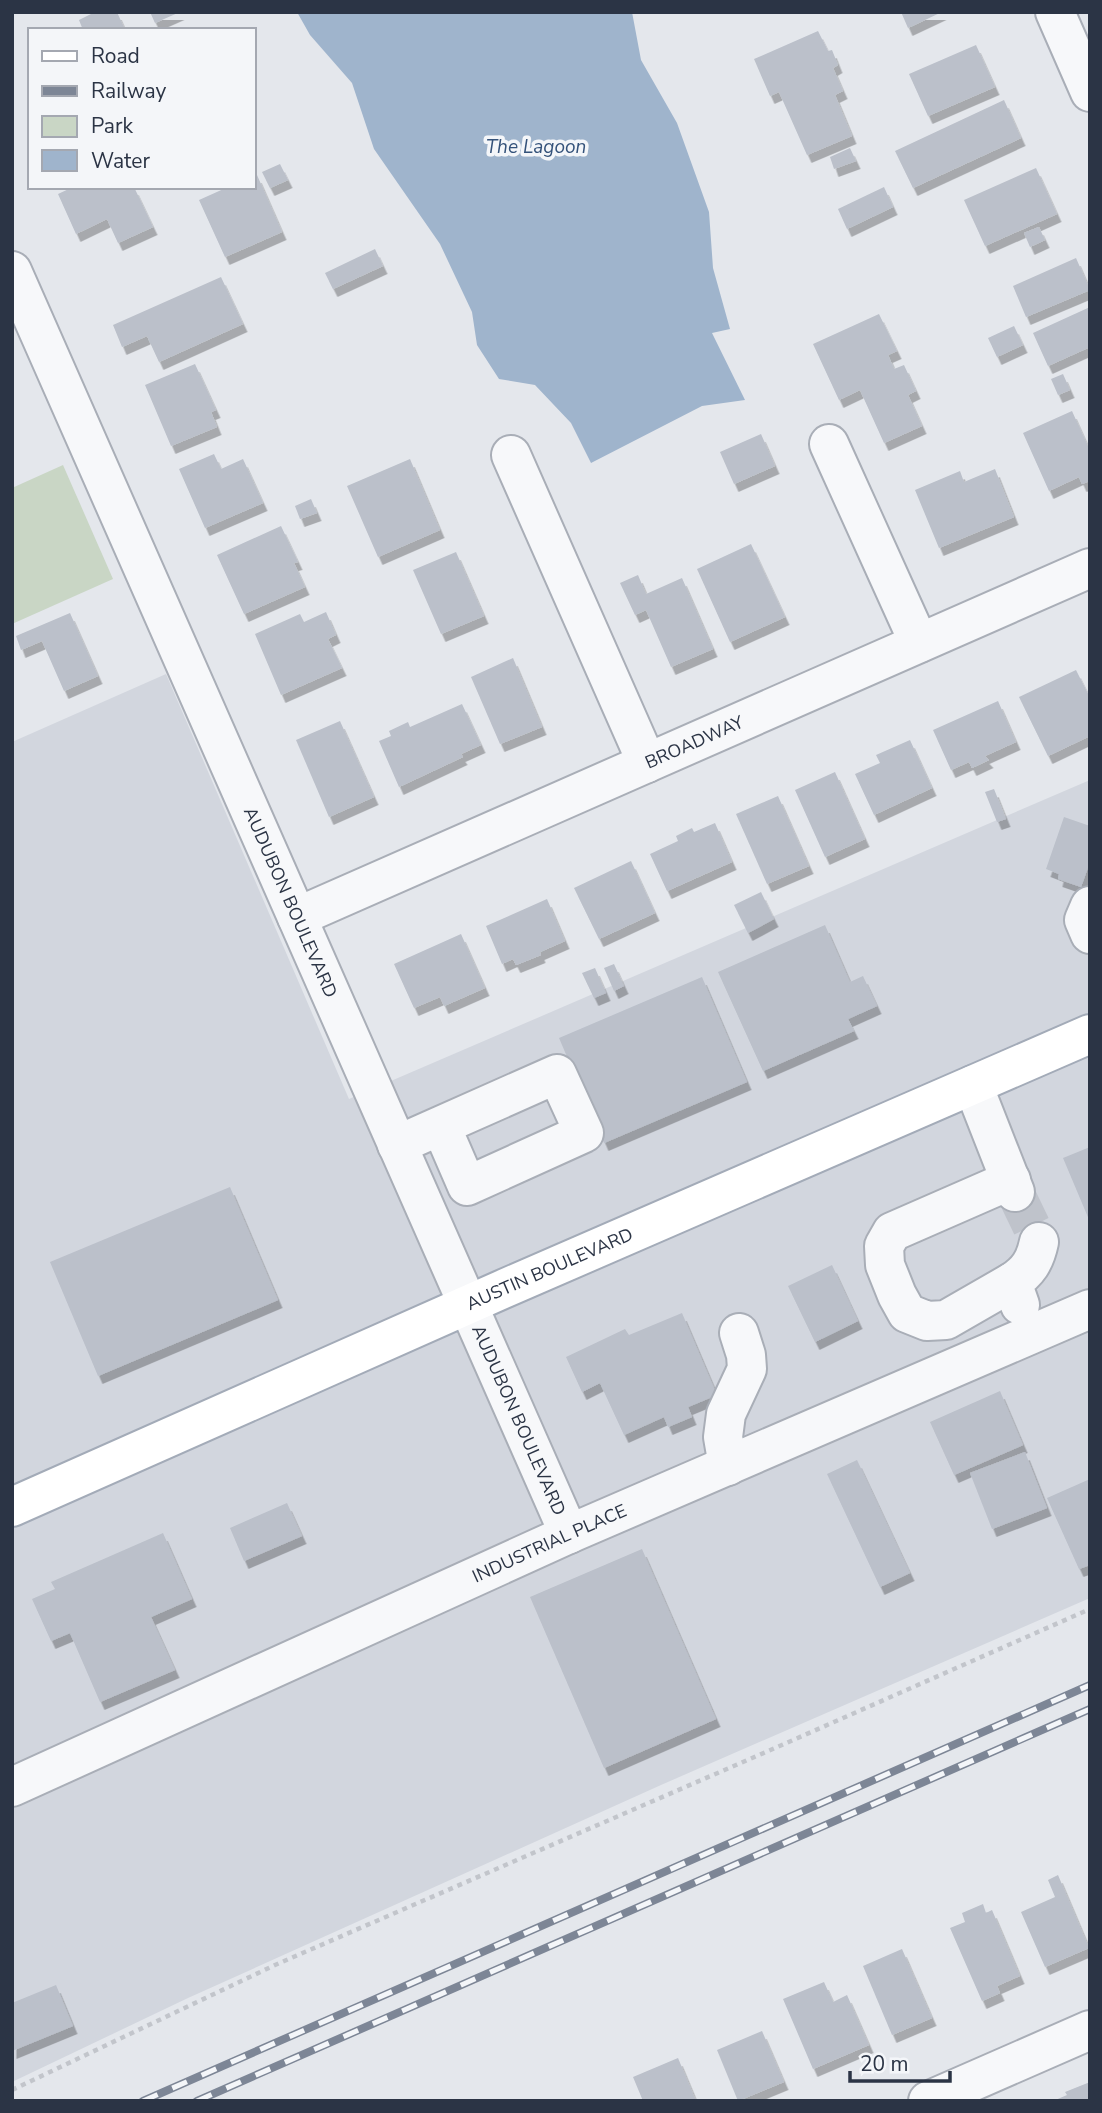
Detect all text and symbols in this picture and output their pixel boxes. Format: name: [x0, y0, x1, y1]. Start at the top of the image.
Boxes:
legend: [28, 28, 256, 189]
text: Road: [91, 42, 140, 70]
text: Railway: [91, 77, 166, 105]
text: Park: [91, 112, 133, 140]
water label: The Lagoon: [486, 134, 586, 160]
text: Water: [91, 147, 150, 175]
street label: BROADWAY: [641, 710, 748, 774]
street label: AUDUBON BOULEVARD: [238, 803, 343, 1001]
street label: AUSTIN BOULEVARD: [463, 1222, 637, 1316]
street label: AUDUBON BOULEVARD: [466, 1321, 571, 1519]
street label: INDUSTRIAL PLACE: [468, 1499, 630, 1588]
scale bar: [850, 2039, 950, 2084]
text: 20 m: [860, 2050, 909, 2078]

